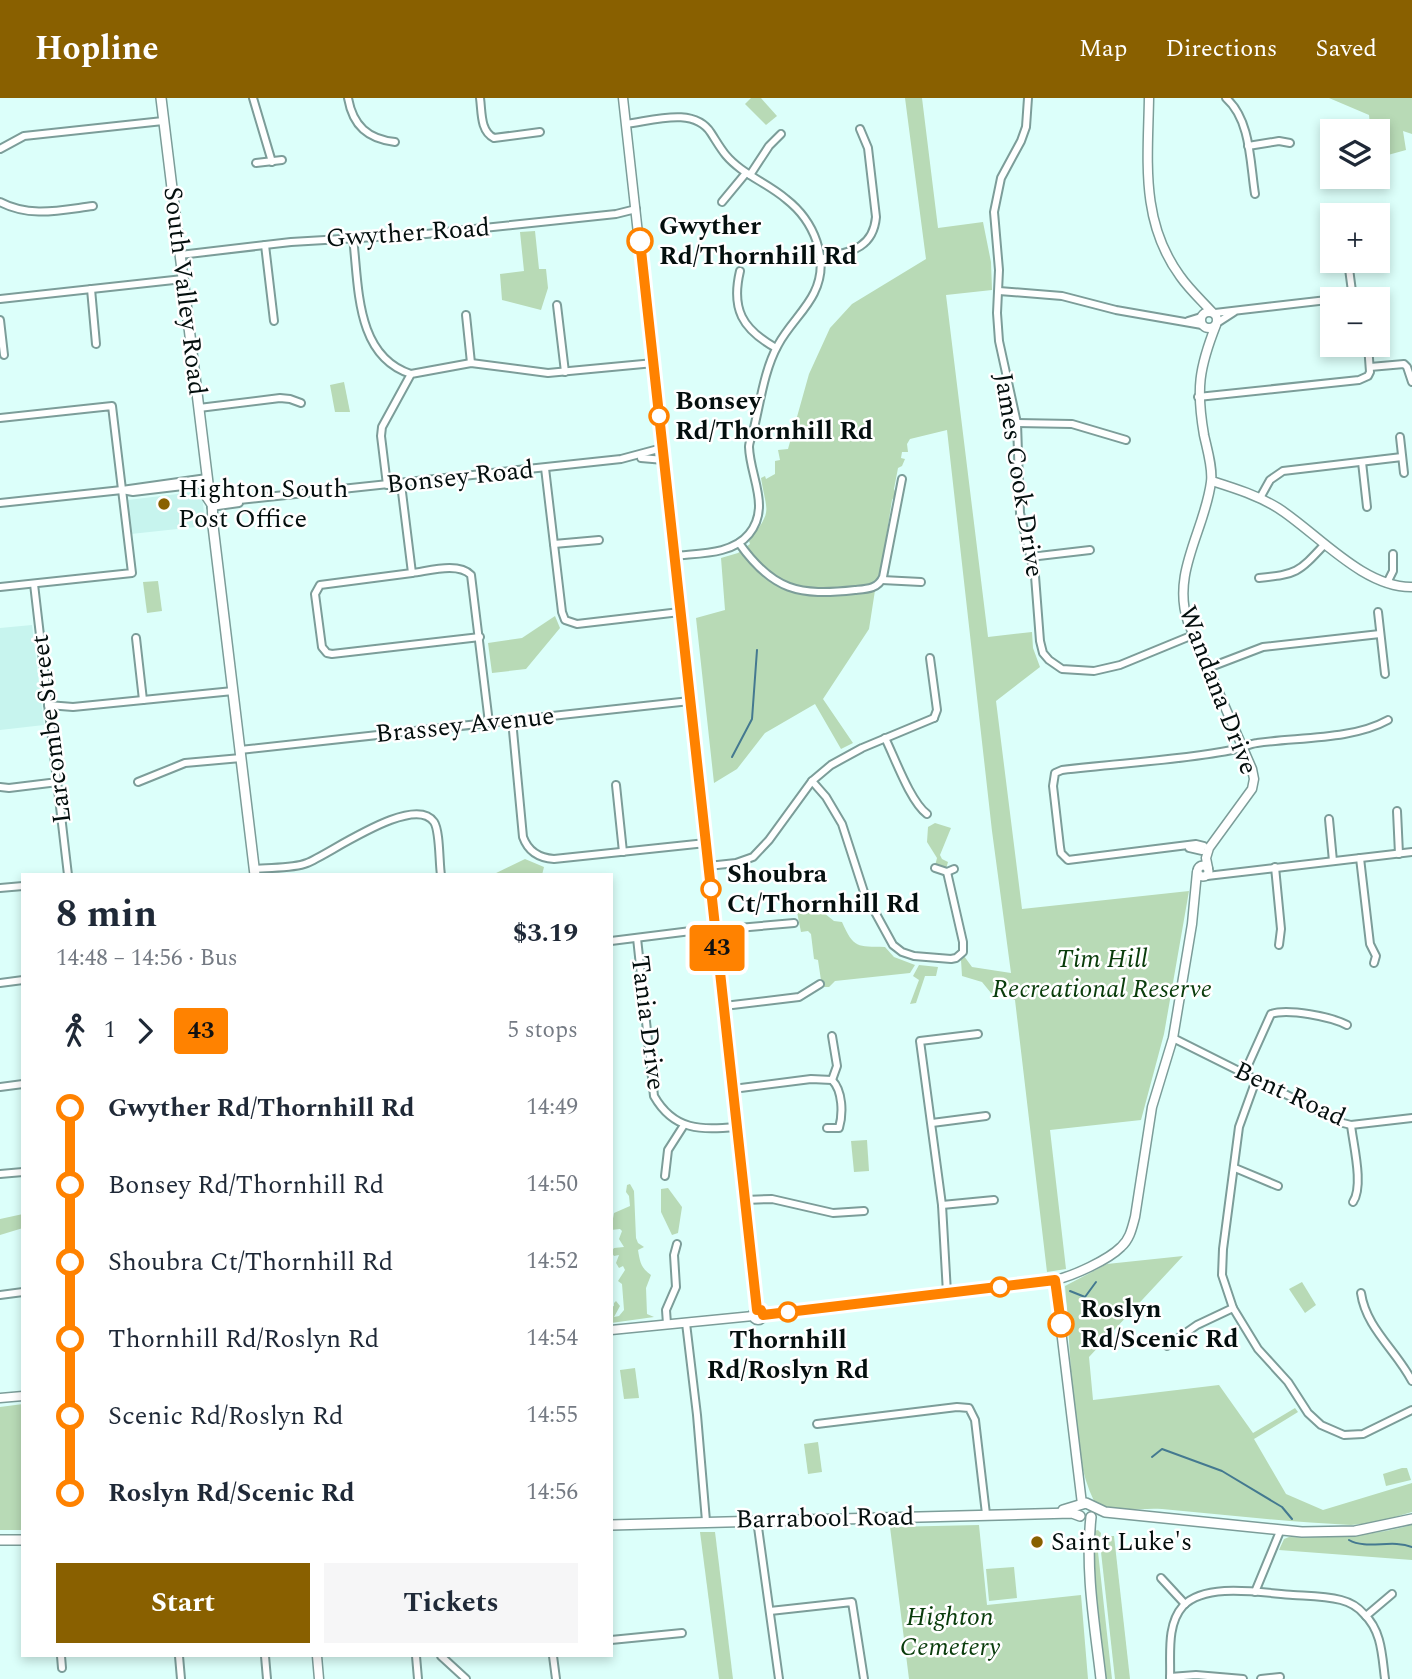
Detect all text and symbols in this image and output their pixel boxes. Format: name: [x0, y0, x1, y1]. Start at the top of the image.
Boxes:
text: Hopline: [35, 24, 159, 74]
text: Map: [1079, 31, 1127, 67]
text: Directions: [1165, 31, 1277, 67]
text: Saved: [1315, 31, 1377, 67]
map controls: [1320, 119, 1390, 357]
button: layers: [1320, 119, 1390, 189]
street label: South Valley Road: [152, 184, 218, 398]
button: +: [1320, 203, 1390, 273]
place label: Gwyther Rd/Thornhill Rd: [659, 206, 857, 276]
street label: Gwyther Road: [325, 207, 491, 259]
marker: Gwyther Rd/Thornhill Rd: [627, 228, 653, 254]
button: −: [1320, 287, 1390, 357]
street label: James Cook Drive: [983, 370, 1055, 580]
place label: Bonsey Rd/Thornhill Rd: [675, 381, 873, 451]
marker: Bonsey Rd/Thornhill Rd: [649, 406, 669, 426]
street label: Bonsey Road: [384, 449, 536, 505]
place label: Highton South Post Office: [178, 469, 348, 539]
marker: Highton South Post Office: [156, 496, 172, 512]
street label: Wandana Drive: [1167, 600, 1269, 780]
street label: Larcombe Street: [20, 632, 82, 826]
street label: Brassey Avenue: [373, 696, 557, 754]
place label: Shoubra Ct/Thornhill Rd: [727, 854, 920, 924]
marker: Shoubra Ct/Thornhill Rd: [701, 879, 721, 899]
text: 8 min: [56, 886, 157, 944]
text: $3.19: [513, 913, 578, 953]
line badge: 43: [686, 925, 748, 971]
text: 43: [704, 930, 730, 966]
park label: Tim Hill Recreational Reserve: [992, 939, 1212, 1009]
text: 14:48 – 14:56 · Bus: [56, 941, 238, 976]
street label: Tania Drive: [620, 953, 676, 1093]
icon: walk: [56, 1012, 94, 1050]
icon: forward: [126, 1012, 164, 1050]
text: 1: [104, 1013, 116, 1048]
text: 43: [188, 1013, 214, 1049]
text: 5 stops: [508, 1013, 578, 1048]
street label: Bent Road: [1227, 1051, 1353, 1137]
text: Gwyther Rd/Thornhill Rd: [108, 1088, 415, 1128]
text: 14:49: [526, 1090, 578, 1125]
text: Bonsey Rd/Thornhill Rd: [108, 1165, 384, 1205]
text: 14:50: [526, 1167, 578, 1202]
text: Shoubra Ct/Thornhill Rd: [108, 1242, 393, 1282]
text: 14:52: [526, 1244, 578, 1279]
unlabelled marker: [990, 1277, 1010, 1297]
place label: Roslyn Rd/Scenic Rd: [1080, 1289, 1239, 1359]
marker: Thornhill Rd/Roslyn Rd: [778, 1302, 798, 1322]
marker: Roslyn Rd/Scenic Rd: [1048, 1311, 1074, 1337]
text: Thornhill Rd/Roslyn Rd: [108, 1319, 379, 1359]
place label: Thornhill Rd/Roslyn Rd: [707, 1320, 869, 1390]
text: 14:54: [526, 1321, 578, 1356]
text: Scenic Rd/Roslyn Rd: [108, 1396, 344, 1436]
text: 14:55: [526, 1398, 578, 1433]
text: Roslyn Rd/Scenic Rd: [108, 1473, 355, 1513]
text: 14:56: [526, 1475, 578, 1510]
street label: Barrabool Road: [735, 1496, 915, 1540]
place label: Saint Luke's: [1051, 1522, 1192, 1562]
marker: Saint Luke's: [1029, 1534, 1045, 1550]
button: Start: [56, 1563, 310, 1643]
button: Tickets: [324, 1563, 578, 1643]
park label: Highton Cemetery: [900, 1597, 1001, 1667]

